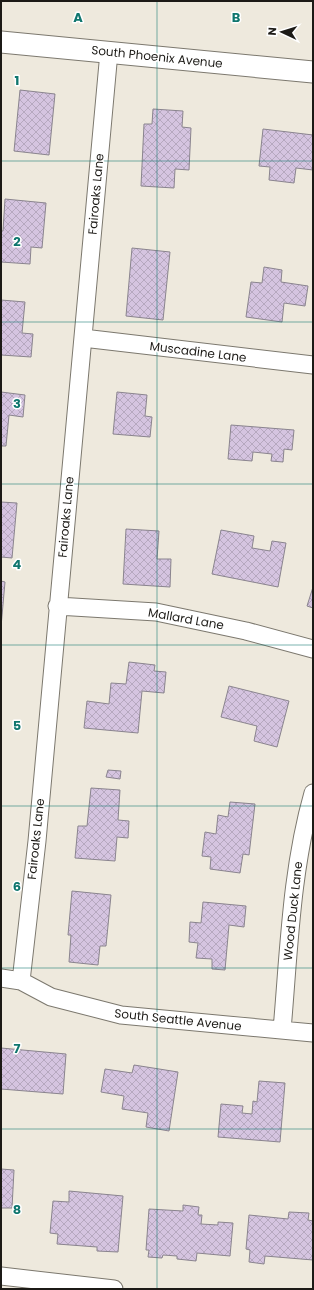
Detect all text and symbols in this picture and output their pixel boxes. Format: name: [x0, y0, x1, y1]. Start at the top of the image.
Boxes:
text: A: [73, 8, 83, 27]
text: B: [232, 8, 241, 27]
north arrow: [262, 12, 302, 52]
text: N: [264, 27, 280, 36]
street label: South Phoenix Avenue: [90, 41, 224, 72]
text: 1: [15, 71, 19, 90]
street label: Fairoaks Lane: [83, 153, 108, 235]
text: 2: [13, 232, 21, 251]
street label: Muscadine Lane: [149, 337, 247, 366]
text: 3: [13, 394, 21, 413]
street label: Fairoaks Lane: [53, 476, 78, 558]
text: 4: [13, 555, 22, 574]
street label: Mallard Lane: [147, 603, 225, 634]
text: 5: [13, 716, 21, 735]
street label: Fairoaks Lane: [23, 798, 48, 880]
street label: Wood Duck Lane: [279, 861, 306, 961]
text: 6: [13, 877, 21, 896]
street label: South Seattle Avenue: [114, 1004, 242, 1035]
text: 7: [14, 1039, 21, 1058]
text: 8: [13, 1200, 21, 1219]

